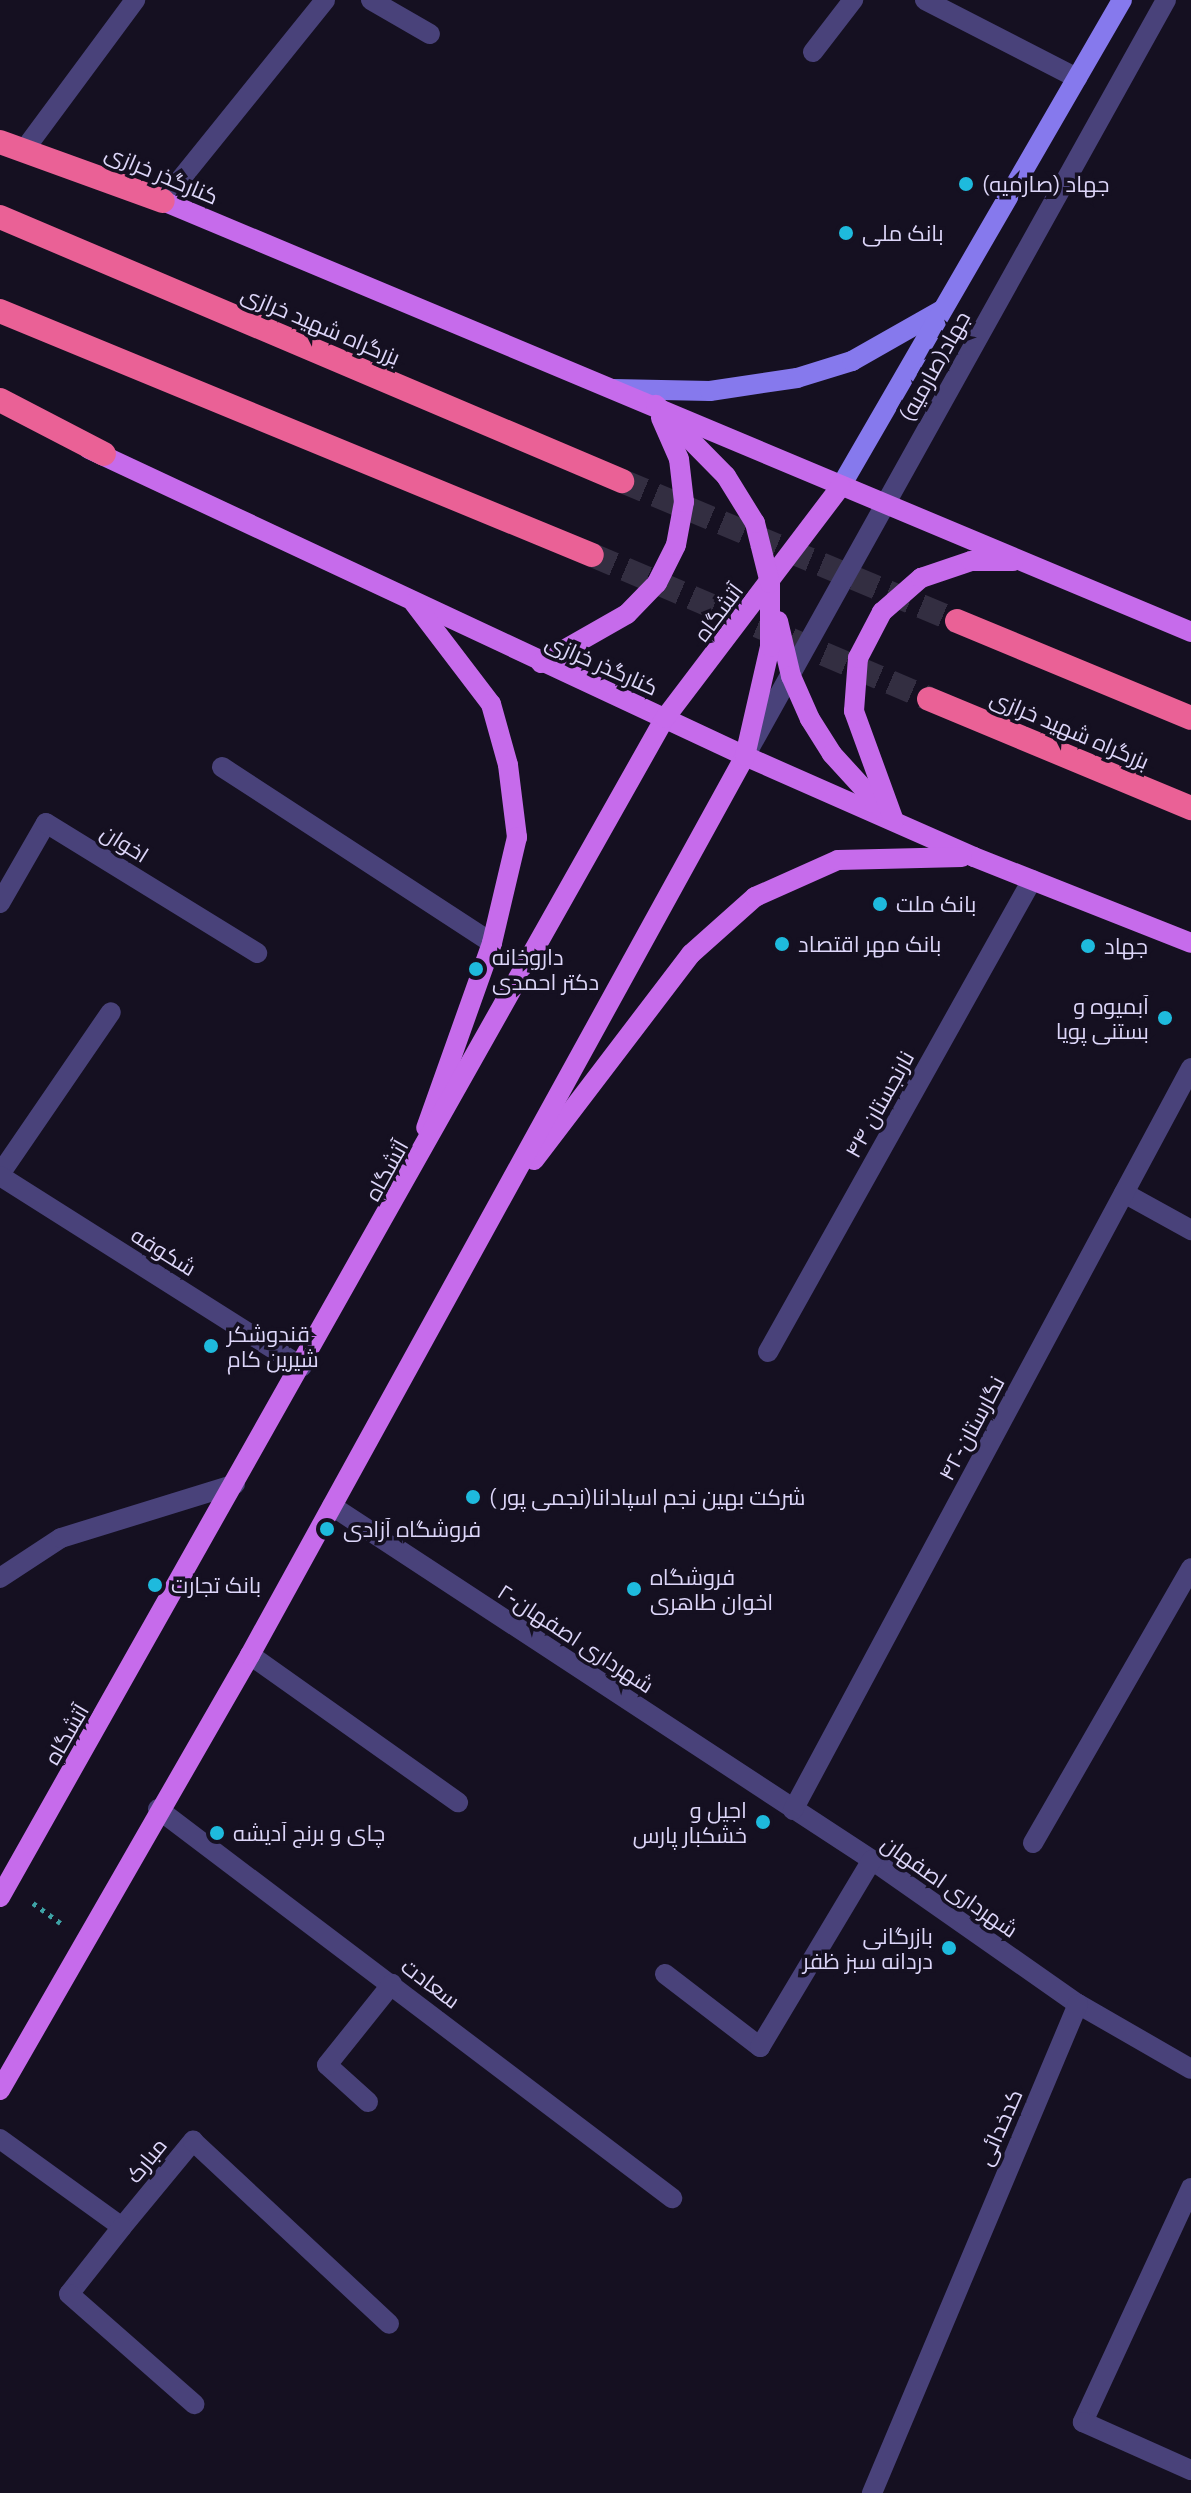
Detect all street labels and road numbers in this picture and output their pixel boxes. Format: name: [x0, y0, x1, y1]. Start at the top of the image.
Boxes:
street label: کنارگذر خرازی: [101, 138, 223, 210]
street label: بزرگراه شهید خرازی: [238, 280, 404, 370]
street label: جهاد(صارمیه): [893, 306, 975, 426]
street label: آتشگاه: [688, 578, 748, 646]
street label: کنارگذر خرازی: [542, 627, 662, 701]
street label: بزرگراه شهید خرازی: [987, 684, 1153, 774]
street label: اخوان: [96, 818, 154, 868]
street label: ۴۴ نارنجستان: [839, 1046, 919, 1162]
street label: آتشگاه: [359, 1135, 413, 1205]
street label: شکوفه: [127, 1221, 201, 1281]
street label: ۴۲-نگارستان: [932, 1371, 1010, 1485]
street label: ۲-شهرداری اصفهان: [493, 1578, 659, 1698]
street label: آتشگاه: [38, 1699, 94, 1769]
street label: شهرداری اصفهان: [877, 1829, 1023, 1943]
street label: سعادت: [396, 1952, 466, 2014]
street label: کدخدائی: [971, 2085, 1027, 2169]
street label: مبارک: [120, 2132, 172, 2188]

